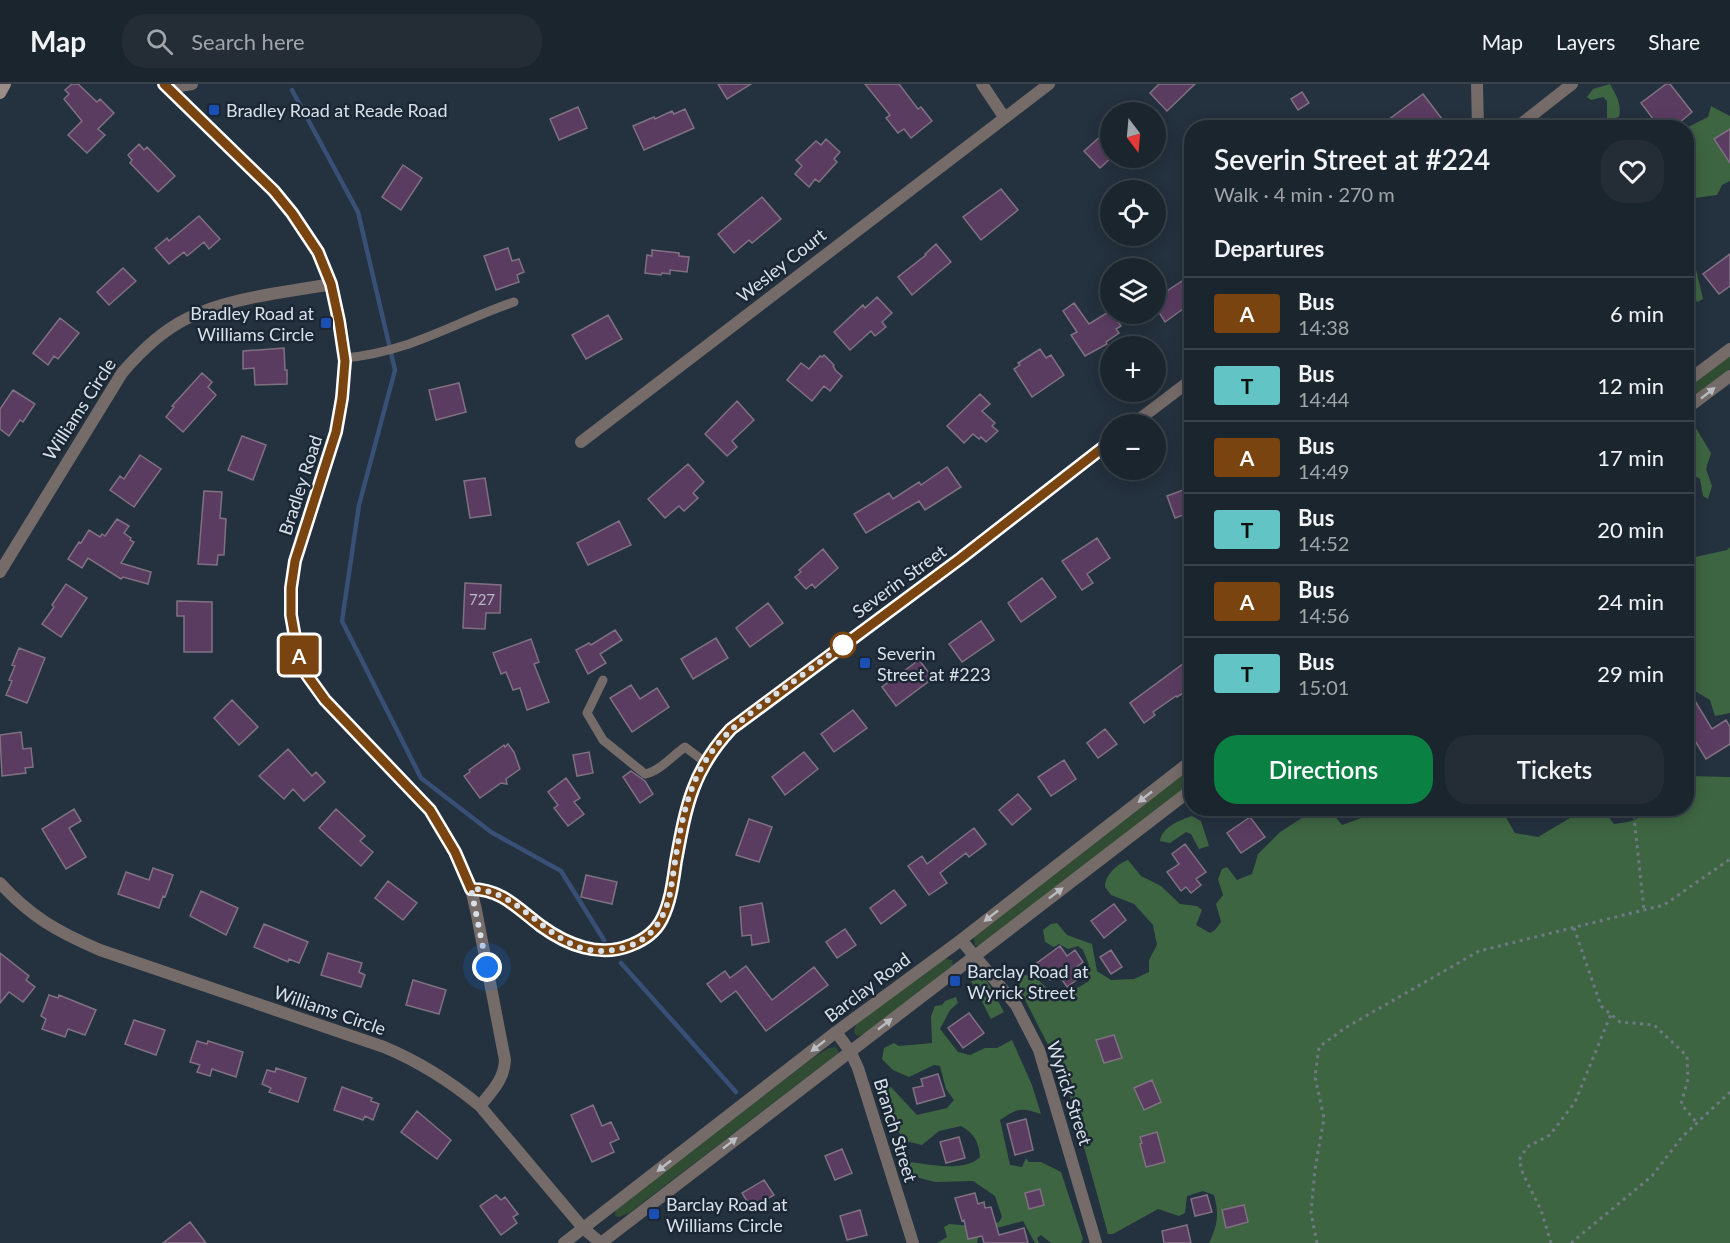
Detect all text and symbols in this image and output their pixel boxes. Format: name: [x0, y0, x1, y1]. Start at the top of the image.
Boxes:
search box: [122, 14, 542, 68]
text: Map: [30, 24, 86, 58]
icon: search: [143, 25, 176, 58]
text: Search here: [191, 28, 305, 55]
text: Map: [1482, 29, 1523, 54]
text: Layers: [1556, 29, 1615, 54]
text: Share: [1648, 29, 1700, 54]
place label: Bradley Road at Reade Road: [226, 99, 448, 121]
north arrow: [1100, 102, 1166, 168]
map controls: [1100, 102, 1166, 480]
marker: Bradley Road at Reade Road: [207, 103, 221, 117]
button: heart: [1601, 140, 1664, 203]
text: Severin Street at #224: [1214, 142, 1490, 176]
button: locate: [1100, 180, 1166, 246]
text: Walk · 4 min · 270 m: [1214, 182, 1395, 206]
street label: Wesley Court: [732, 223, 830, 307]
text: Departures: [1214, 235, 1324, 262]
button: layers: [1100, 258, 1166, 324]
text: Bus: [1298, 288, 1334, 315]
text: 6 min: [1610, 300, 1664, 327]
text: A: [1240, 301, 1254, 326]
place label: Bradley Road at Williams Circle: [190, 302, 315, 345]
text: 14:38: [1298, 315, 1349, 339]
marker: Bradley Road at Williams Circle: [319, 316, 333, 330]
button: +: [1100, 336, 1166, 402]
street label: Williams Circle: [38, 354, 120, 464]
text: Bus: [1298, 360, 1334, 387]
text: 12 min: [1597, 372, 1664, 399]
text: T: [1241, 373, 1253, 398]
one-way arrow: [1700, 386, 1716, 399]
text: 14:44: [1298, 387, 1349, 411]
button: −: [1100, 414, 1166, 480]
street label: Bradley Road: [274, 432, 326, 538]
text: Bus: [1298, 432, 1334, 459]
text: 17 min: [1597, 444, 1664, 471]
text: A: [1240, 445, 1254, 470]
text: 14:49: [1298, 459, 1349, 483]
text: Bus: [1298, 504, 1334, 531]
text: 20 min: [1597, 516, 1664, 543]
text: T: [1241, 517, 1253, 542]
text: 14:52: [1298, 531, 1349, 555]
street label: Severin Street: [848, 539, 951, 622]
text: Bus: [1298, 576, 1334, 603]
text: 24 min: [1597, 588, 1664, 615]
text: A: [1240, 589, 1254, 614]
house number: 727: [469, 590, 495, 608]
text: 14:56: [1298, 603, 1349, 627]
unlabelled marker: [830, 632, 856, 658]
line badge: A: [280, 636, 318, 674]
place label: Severin Street at #223: [877, 642, 991, 685]
text: A: [292, 643, 306, 668]
text: Bus: [1298, 648, 1334, 675]
marker: Severin Street at #223: [858, 656, 872, 670]
text: 29 min: [1597, 660, 1664, 687]
text: T: [1241, 661, 1253, 686]
text: 15:01: [1298, 675, 1349, 699]
button: Directions: [1214, 735, 1433, 804]
button: Tickets: [1445, 735, 1664, 804]
one-way arrow: [1137, 790, 1152, 802]
one-way arrow: [1049, 887, 1064, 899]
one-way arrow: [983, 910, 999, 923]
street label: Barclay Road: [820, 948, 914, 1026]
your location: [472, 952, 502, 982]
place label: Barclay Road at Wyrick Street: [967, 960, 1089, 1003]
marker: Barclay Road at Wyrick Street: [948, 974, 962, 988]
street label: Williams Circle: [271, 981, 389, 1039]
one-way arrow: [877, 1018, 893, 1031]
street label: Wyrick Street: [1043, 1038, 1097, 1148]
one-way arrow: [810, 1039, 826, 1052]
street label: Branch Street: [870, 1075, 922, 1185]
one-way arrow: [723, 1138, 738, 1150]
one-way arrow: [656, 1159, 672, 1172]
place label: Barclay Road at Williams Circle: [666, 1193, 788, 1236]
marker: Barclay Road at Williams Circle: [647, 1207, 661, 1221]

